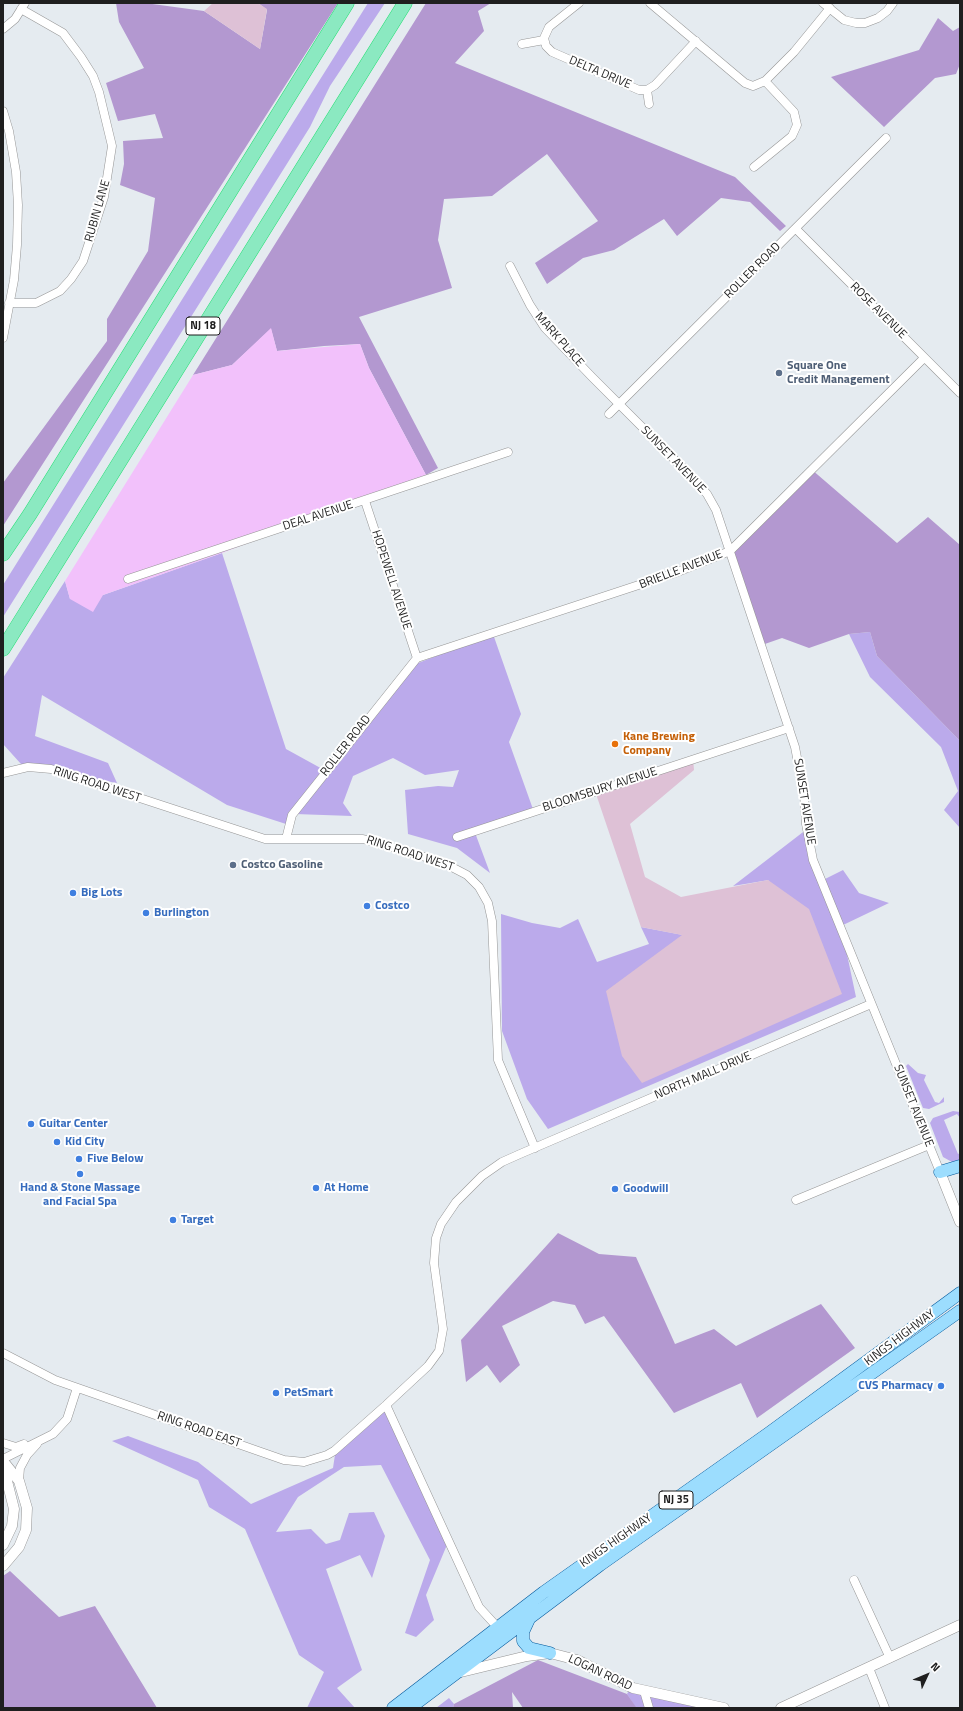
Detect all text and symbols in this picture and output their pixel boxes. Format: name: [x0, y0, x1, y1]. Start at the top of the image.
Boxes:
street label: DELTA DRIVE: [567, 53, 633, 93]
street label: RUBIN LANE: [82, 178, 114, 244]
street label: ROLLER ROAD: [722, 240, 784, 302]
street label: ROSE AVENUE: [847, 280, 909, 342]
street label: MARK PLACE: [532, 310, 586, 370]
road number: NJ 18: [186, 317, 220, 335]
place label: Square One Credit Management: [787, 359, 890, 387]
marker: Square One Credit Management: [774, 368, 784, 378]
street label: SUNSET AVENUE: [637, 424, 709, 496]
street label: DEAL AVENUE: [281, 498, 355, 534]
street label: HOPEWELL AVENUE: [368, 528, 414, 632]
street label: BRIELLE AVENUE: [637, 548, 725, 592]
street label: ROLLER ROAD: [318, 713, 374, 779]
place label: Kane Brewing Company: [623, 730, 695, 758]
marker: Kane Brewing Company: [610, 739, 620, 749]
street label: SUNSET AVENUE: [790, 758, 818, 846]
street label: RING ROAD WEST: [51, 764, 143, 806]
street label: BLOOMSBURY AVENUE: [541, 765, 659, 815]
street label: RING ROAD WEST: [364, 833, 456, 875]
place label: Costco Gasoline: [241, 858, 323, 872]
marker: Costco Gasoline: [228, 860, 238, 870]
place label: Big Lots: [81, 886, 123, 900]
marker: Big Lots: [68, 888, 78, 898]
place label: Costco: [375, 899, 410, 913]
marker: Costco: [362, 901, 372, 911]
place label: Burlington: [154, 906, 209, 920]
marker: Burlington: [141, 908, 151, 918]
street label: NORTH MALL DRIVE: [653, 1049, 753, 1103]
street label: SUNSET AVENUE: [890, 1063, 936, 1149]
place label: Guitar Center: [39, 1117, 108, 1131]
marker: Guitar Center: [26, 1119, 36, 1129]
place label: Kid City: [65, 1135, 104, 1149]
marker: Kid City: [52, 1137, 62, 1147]
place label: Five Below: [87, 1152, 143, 1166]
marker: Five Below: [74, 1154, 84, 1164]
marker: Hand & Stone Massage and Facial Spa: [75, 1169, 85, 1179]
place label: Hand & Stone Massage and Facial Spa: [20, 1181, 140, 1209]
place label: At Home: [324, 1181, 369, 1195]
place label: Goodwill: [623, 1182, 669, 1196]
marker: At Home: [311, 1183, 321, 1193]
marker: Goodwill: [610, 1184, 620, 1194]
place label: Target: [181, 1213, 214, 1227]
marker: Target: [168, 1215, 178, 1225]
street label: KINGS HIGHWAY: [862, 1307, 938, 1369]
place label: CVS Pharmacy: [858, 1379, 933, 1393]
marker: CVS Pharmacy: [936, 1381, 946, 1391]
place label: PetSmart: [284, 1386, 333, 1400]
marker: PetSmart: [271, 1388, 281, 1398]
street label: RING ROAD EAST: [155, 1409, 243, 1451]
road number: NJ 35: [659, 1491, 693, 1509]
street label: KINGS HIGHWAY: [577, 1511, 655, 1571]
street label: LOGAN ROAD: [566, 1652, 634, 1694]
north arrow: [907, 1655, 947, 1695]
text: N: [927, 1658, 944, 1675]

